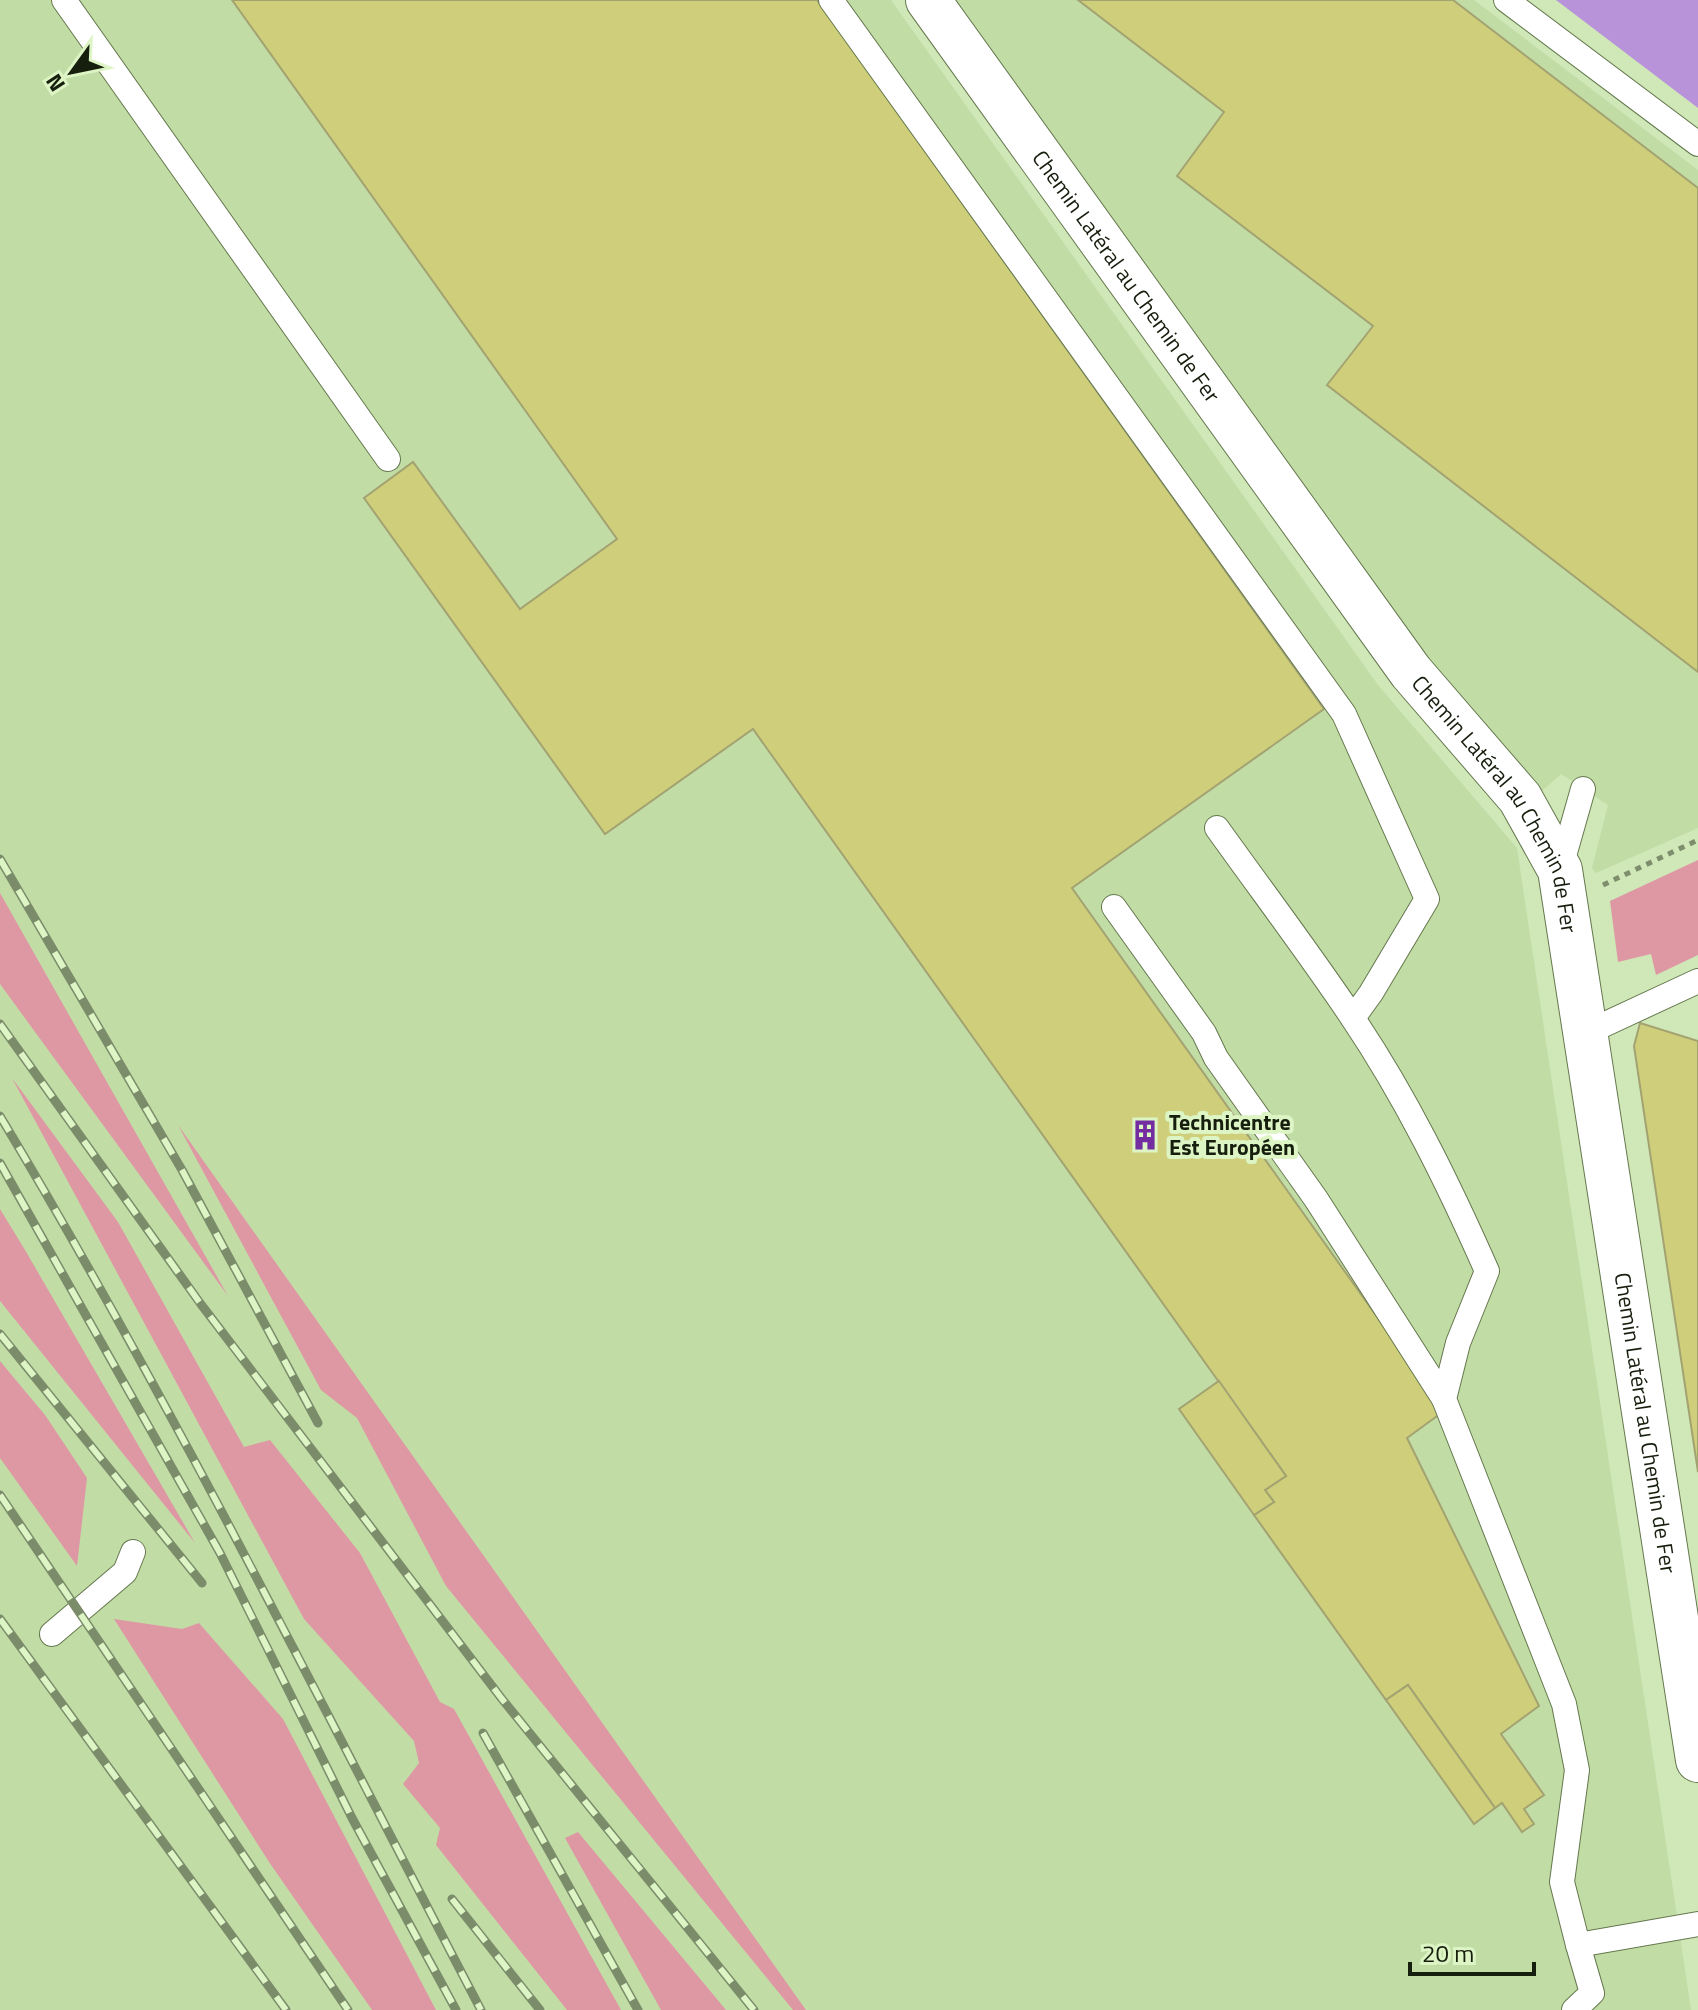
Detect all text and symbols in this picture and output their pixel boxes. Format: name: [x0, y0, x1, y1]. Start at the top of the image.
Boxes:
north arrow: [32, 32, 112, 112]
text: N: [37, 67, 74, 99]
street label: Chemin Latéral au Chemin de Fer: [1024, 143, 1229, 410]
street label: Chemin Latéral au Chemin de Fer: [1404, 667, 1587, 936]
place label: Technicentre Est Européen: [1169, 1105, 1295, 1164]
building icon: Technicentre Est Européen: [1128, 1118, 1162, 1152]
street label: Chemin Latéral au Chemin de Fer: [1606, 1270, 1686, 1576]
scale bar: [1410, 1926, 1534, 1976]
text: 20 m: [1422, 1935, 1474, 1971]

